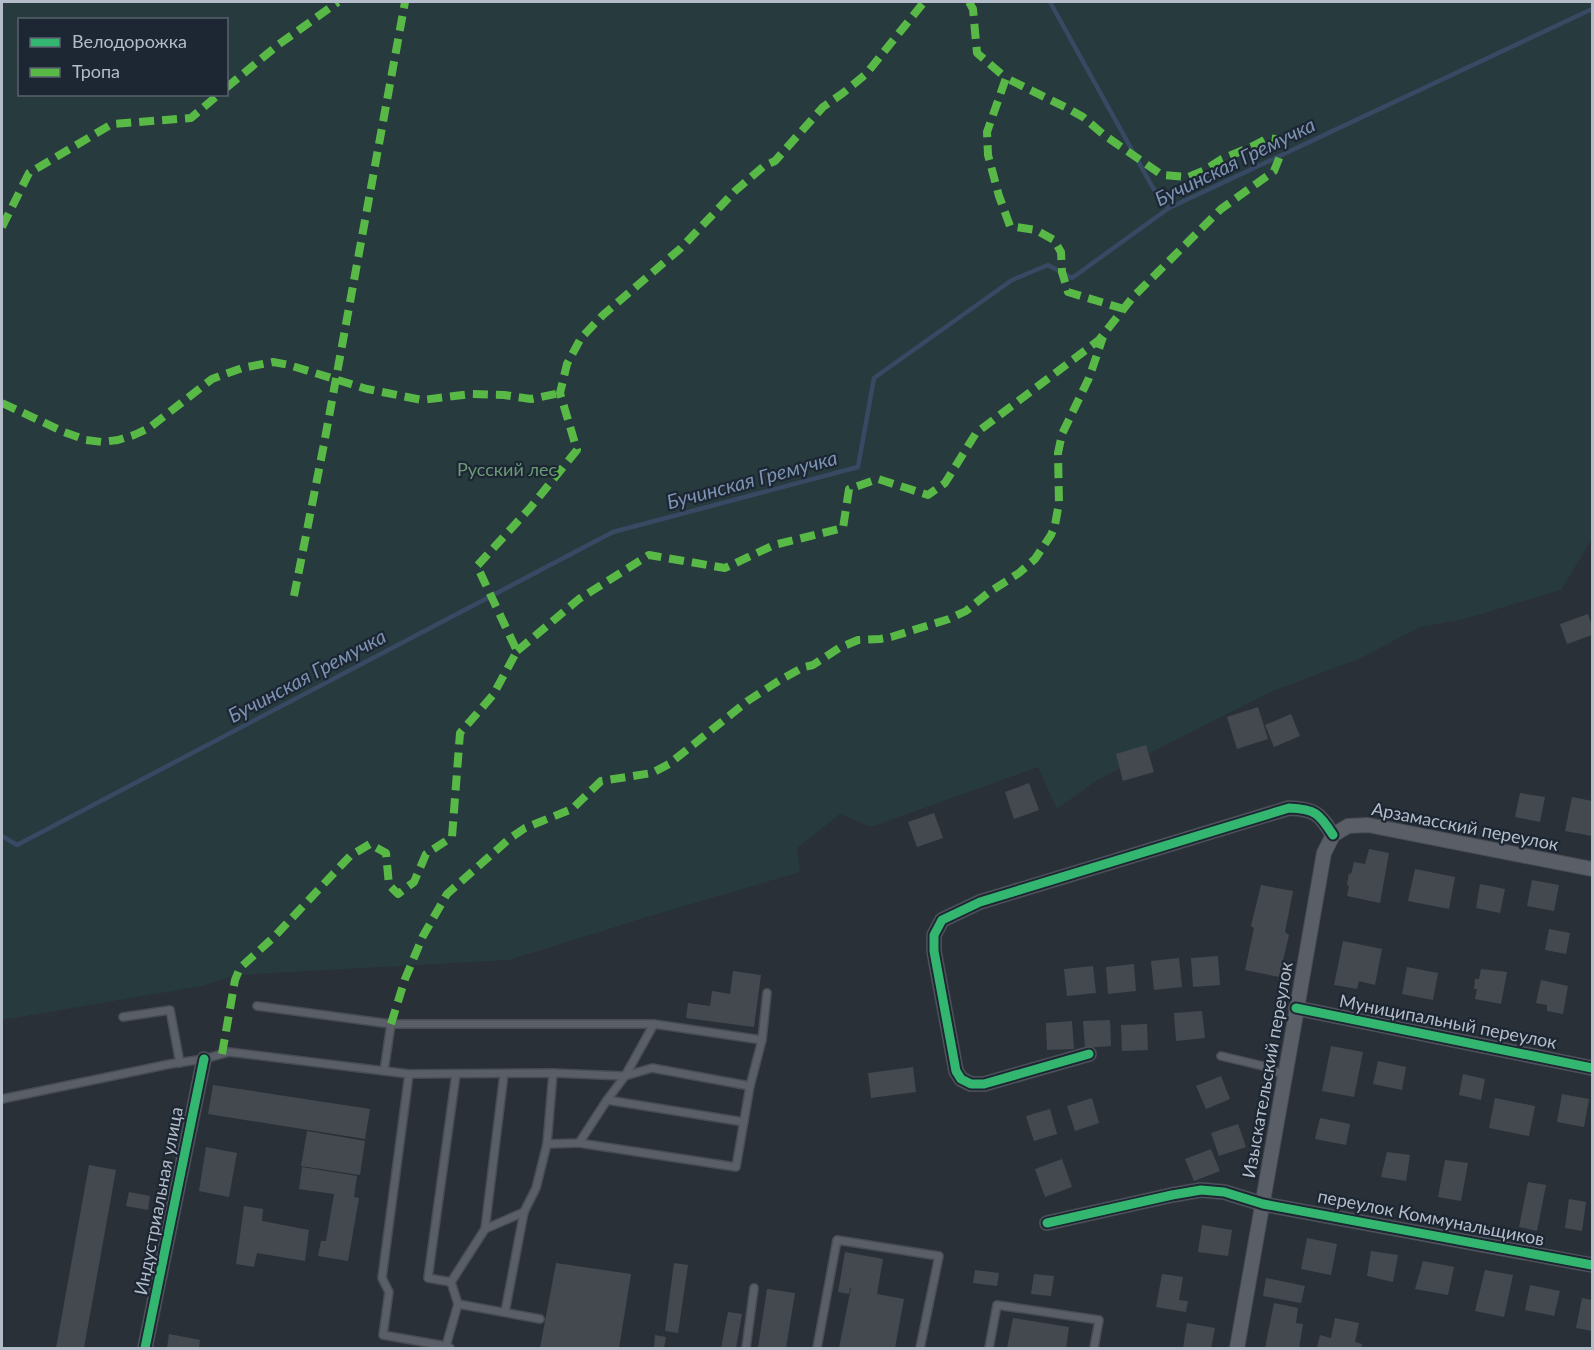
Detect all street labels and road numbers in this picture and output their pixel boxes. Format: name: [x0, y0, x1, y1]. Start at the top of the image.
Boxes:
street label: Арзамасский переулок: [1370, 797, 1561, 855]
street label: Изыскательский переулок: [1237, 959, 1297, 1180]
street label: Муниципальный переулок: [1337, 989, 1560, 1053]
street label: Индустриальная улица: [129, 1105, 187, 1297]
street label: переулок Коммунальщиков: [1316, 1184, 1547, 1250]

